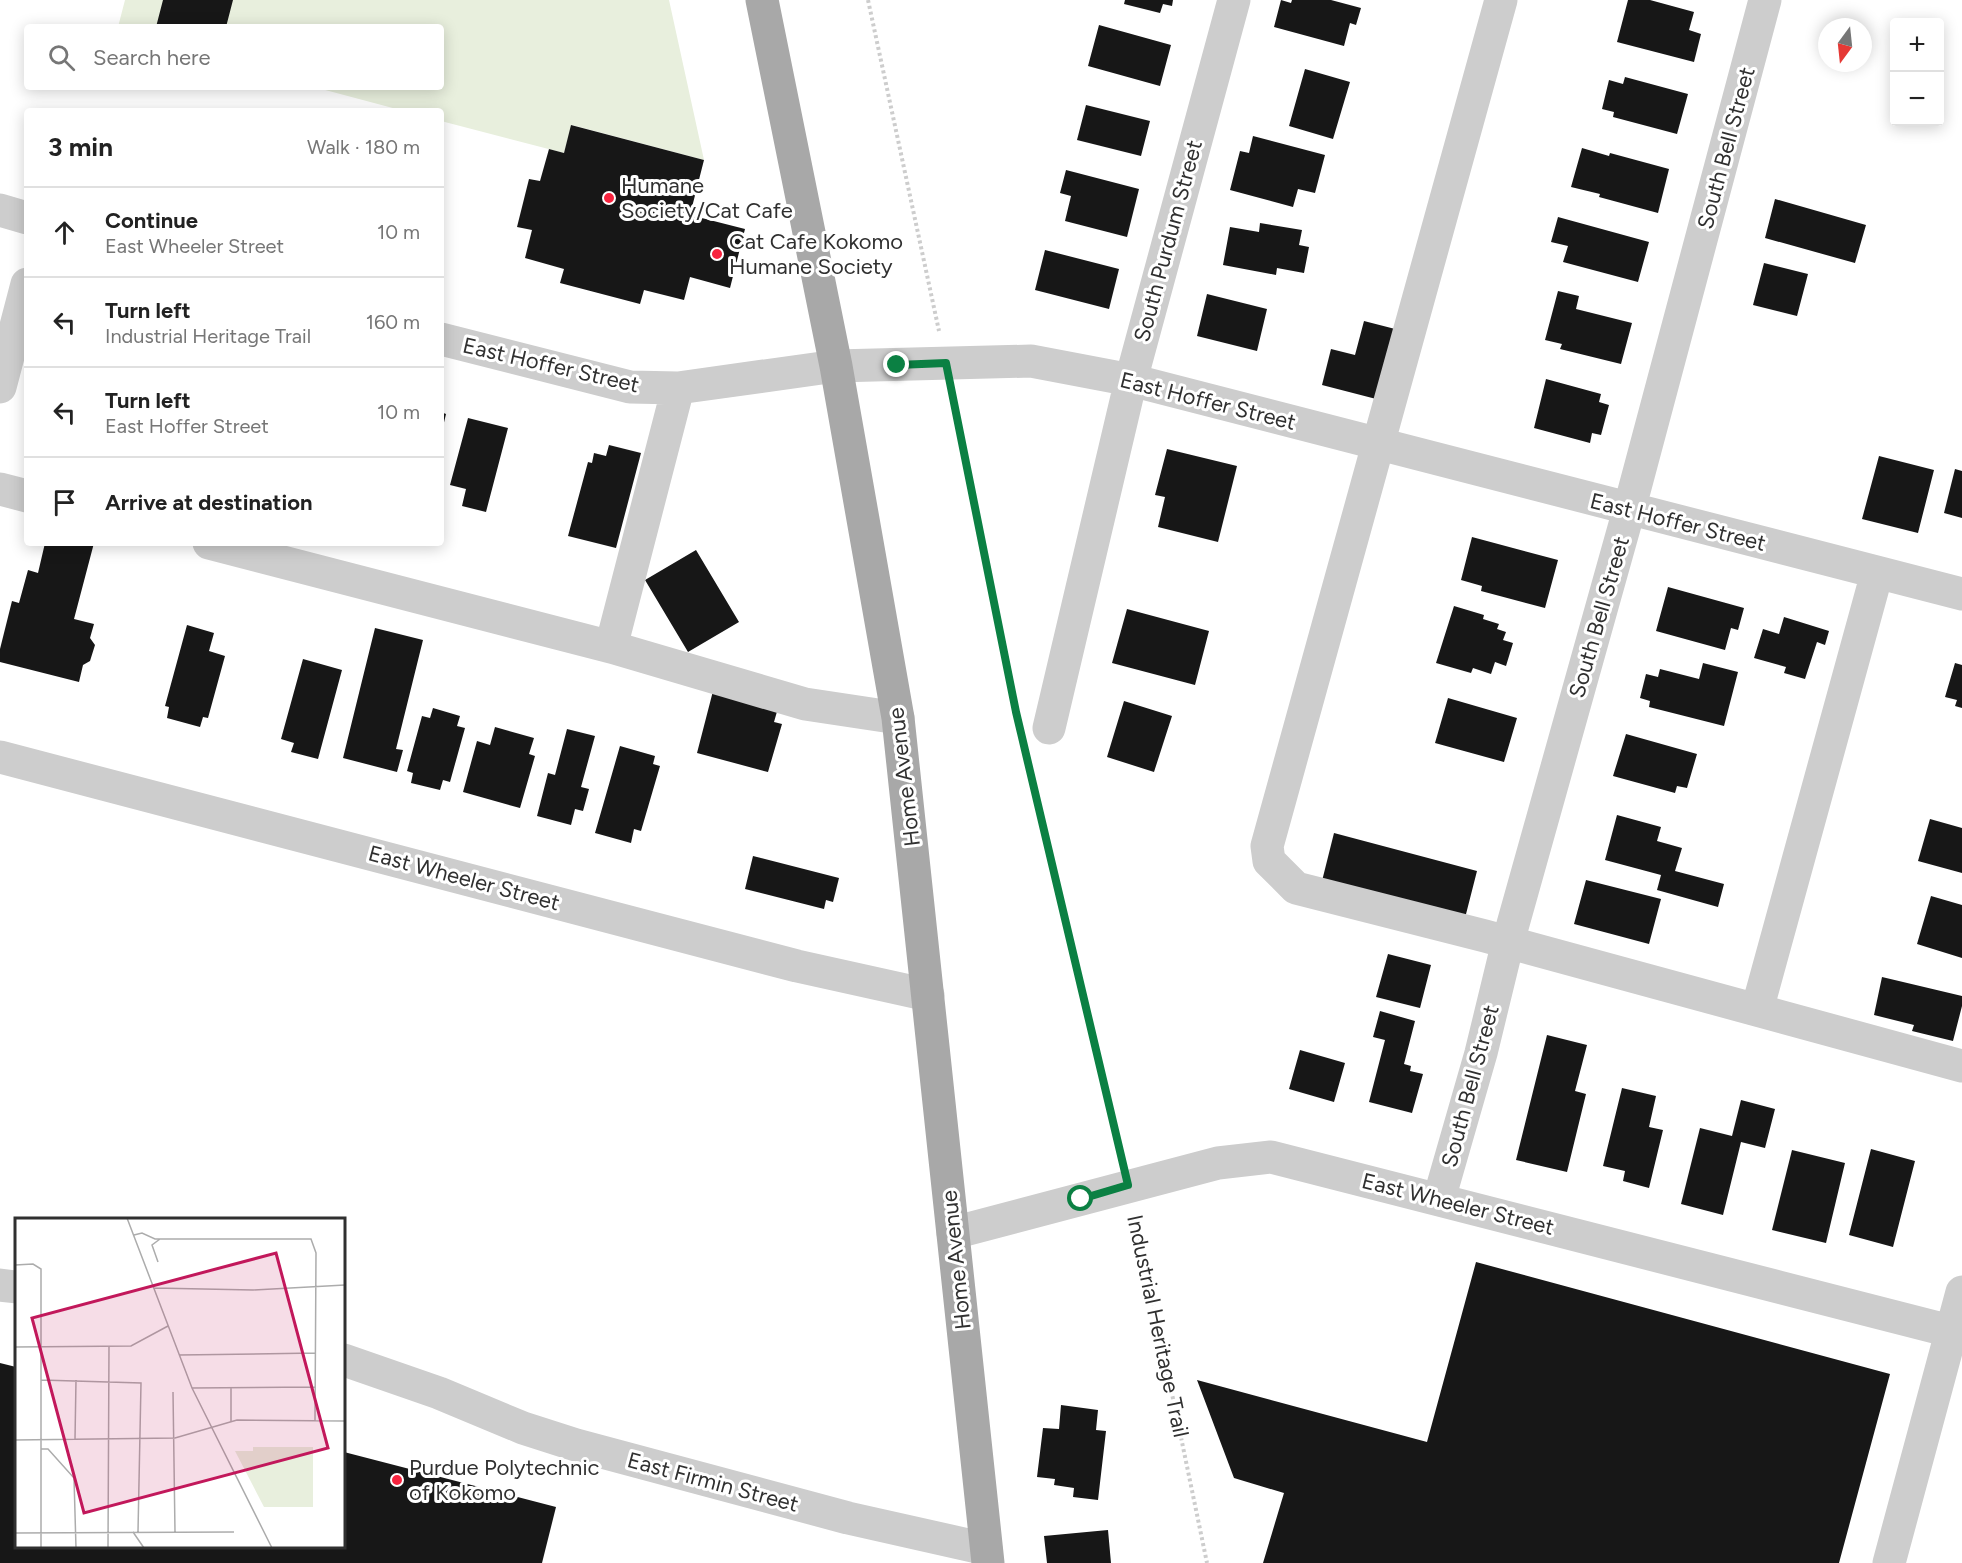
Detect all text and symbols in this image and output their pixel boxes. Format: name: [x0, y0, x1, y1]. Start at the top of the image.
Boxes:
north arrow: [1818, 18, 1872, 72]
map controls: [1890, 18, 1944, 126]
button: +: [1890, 18, 1944, 72]
search box: [24, 24, 444, 90]
icon: search: [45, 41, 78, 74]
text: Search here: [93, 44, 211, 71]
street label: South Bell Street: [1691, 64, 1761, 232]
button: −: [1890, 72, 1944, 126]
text: 3 min: [48, 131, 113, 163]
text: Walk · 180 m: [307, 135, 420, 159]
street label: South Purdum Street: [1128, 137, 1208, 345]
place label: Humane Society/Cat Cafe: [621, 172, 793, 224]
marker: Humane Society/Cat Cafe: [602, 191, 616, 205]
text: Continue: [105, 207, 198, 234]
icon: ahead: [48, 216, 81, 249]
text: 10 m: [377, 220, 420, 244]
place label: Cat Cafe Kokomo Humane Society: [729, 228, 903, 280]
text: East Wheeler Street: [105, 234, 284, 258]
marker: Cat Cafe Kokomo Humane Society: [710, 247, 724, 261]
text: Turn left: [105, 297, 191, 324]
icon: left: [48, 306, 81, 339]
text: 160 m: [366, 310, 420, 334]
text: Industrial Heritage Trail: [105, 324, 311, 348]
street label: East Hoffer Street: [460, 332, 642, 398]
route end: [883, 351, 909, 377]
street label: East Hoffer Street: [1117, 366, 1299, 436]
text: Turn left: [105, 387, 191, 414]
icon: left: [48, 396, 81, 429]
text: 10 m: [377, 400, 420, 424]
text: East Hoffer Street: [105, 414, 269, 438]
icon: arrive: [48, 486, 81, 519]
street label: East Hoffer Street: [1587, 487, 1769, 557]
text: Arrive at destination: [105, 489, 313, 516]
street label: South Bell Street: [1563, 533, 1635, 701]
street label: Home Avenue: [882, 706, 926, 848]
street label: East Wheeler Street: [365, 839, 563, 917]
street label: South Bell Street: [1435, 1002, 1505, 1170]
street label: East Wheeler Street: [1359, 1167, 1557, 1241]
route start: [1067, 1185, 1093, 1211]
street label: Home Avenue: [935, 1189, 977, 1331]
street label: Industrial Heritage Trail: [1121, 1212, 1195, 1440]
inset map: [15, 1218, 345, 1548]
street label: East Firmin Street: [625, 1446, 801, 1518]
place label: Purdue Polytechnic of Kokomo: [409, 1454, 599, 1506]
marker: Purdue Polytechnic of Kokomo: [390, 1473, 404, 1487]

